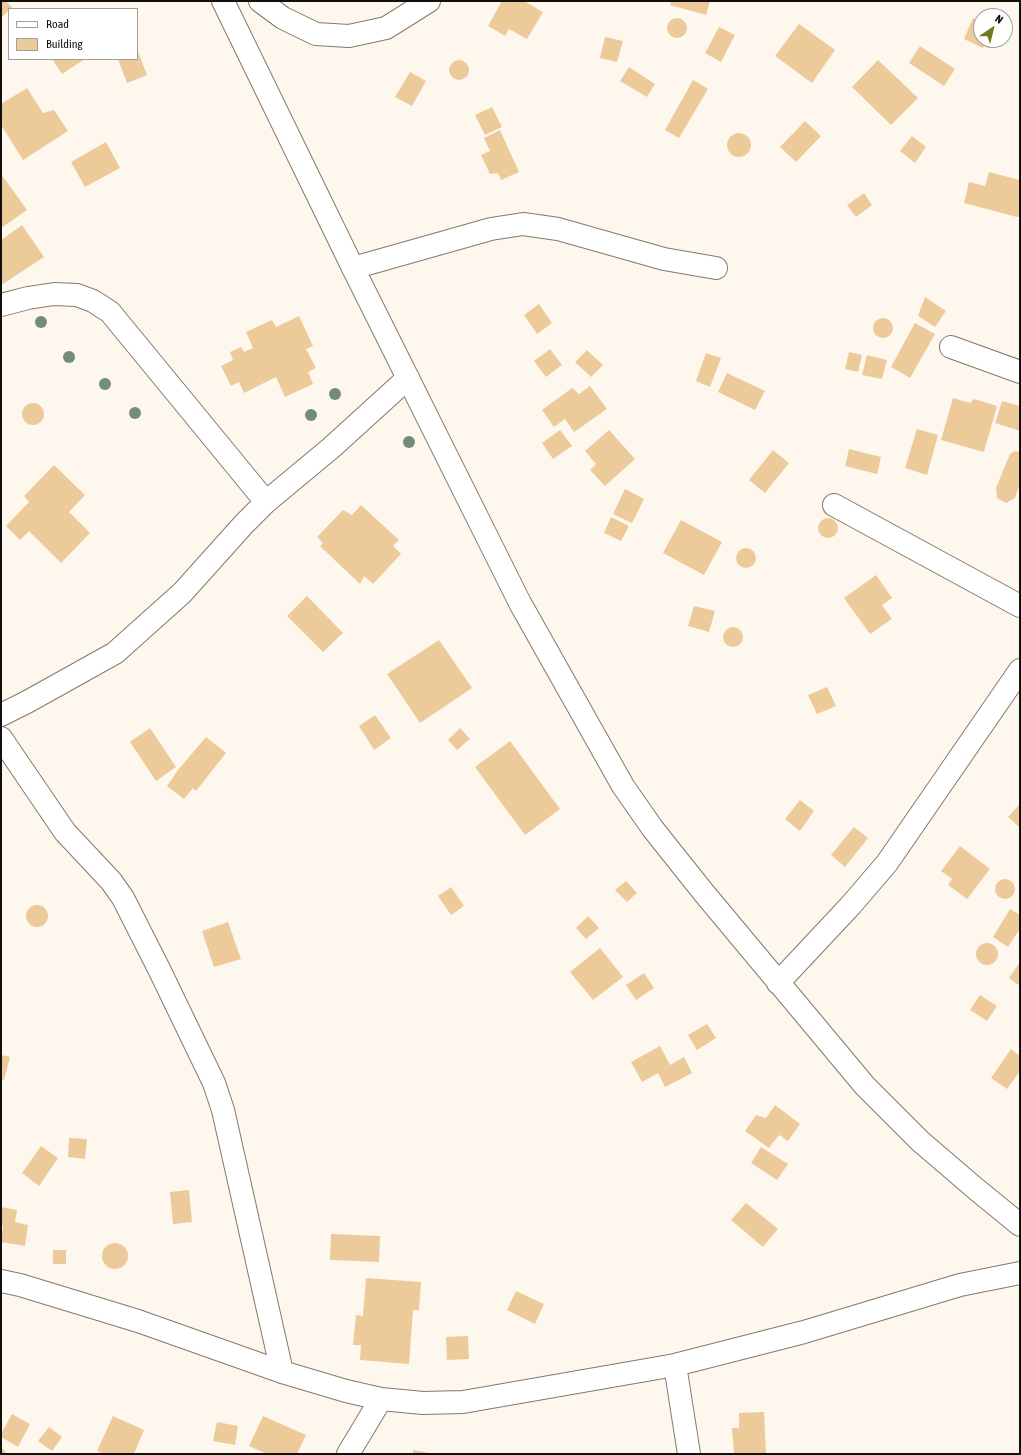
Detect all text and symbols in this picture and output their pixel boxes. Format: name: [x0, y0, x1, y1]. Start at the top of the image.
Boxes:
legend: [8, 8, 138, 60]
north arrow: [973, 8, 1013, 48]
text: N: [993, 12, 1005, 26]
text: Road: [46, 17, 69, 31]
text: Building: [46, 37, 83, 51]

